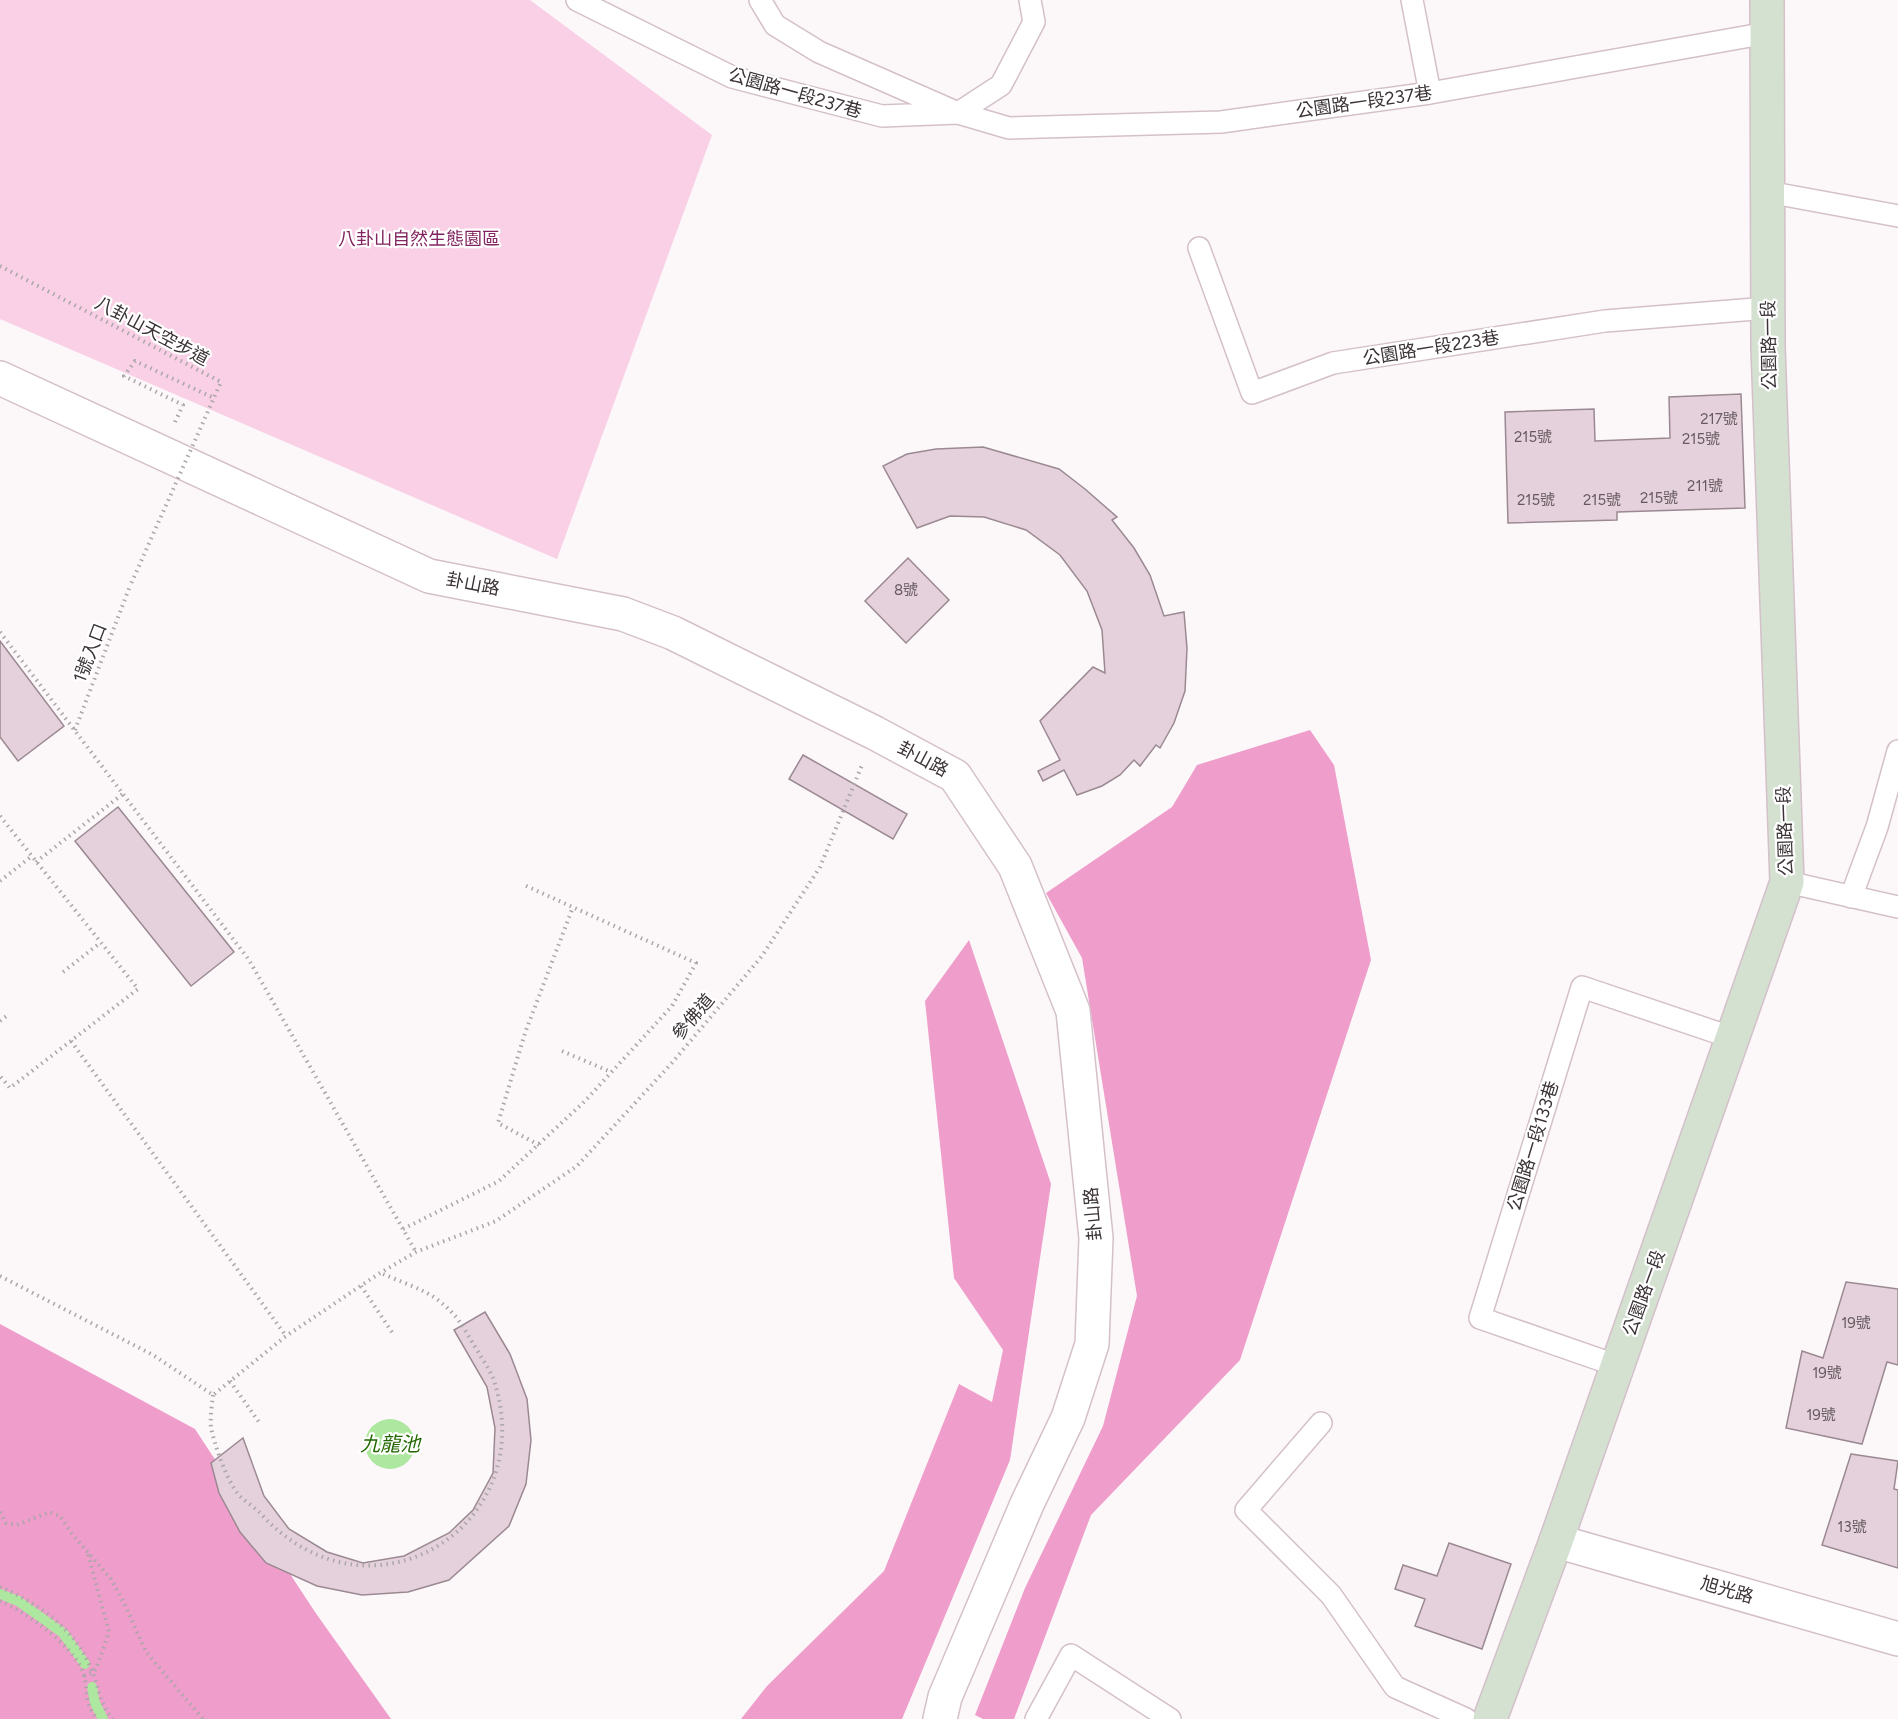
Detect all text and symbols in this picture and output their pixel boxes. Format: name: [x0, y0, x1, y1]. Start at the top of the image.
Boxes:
street label: 公園路一段237巷: [726, 63, 864, 123]
street label: 公園路一段237巷: [1294, 82, 1434, 122]
park label: 八卦山自然生態園區: [338, 228, 500, 250]
street label: 八卦山天空步道: [91, 292, 213, 370]
street label: 公園路一段: [1757, 300, 1781, 390]
street label: 公園路一段223巷: [1361, 326, 1501, 370]
house number: 217號: [1700, 410, 1738, 428]
house number: 215號: [1514, 428, 1552, 446]
house number: 215號: [1682, 430, 1720, 448]
house number: 211號: [1687, 477, 1723, 495]
house number: 215號: [1640, 489, 1678, 507]
house number: 215號: [1517, 491, 1555, 509]
house number: 215號: [1583, 491, 1621, 509]
street label: 卦山路: [444, 568, 502, 600]
house number: 8號: [894, 581, 918, 599]
street label: 1號入口: [69, 620, 111, 686]
street label: 卦山路: [894, 737, 952, 781]
street label: 公園路一段: [1772, 786, 1798, 876]
street label: 參佛道: [667, 989, 719, 1045]
street label: 公園路一段133巷: [1503, 1078, 1563, 1214]
street label: 卦山路: [1080, 1186, 1106, 1242]
street label: 公園路一段: [1618, 1247, 1670, 1339]
house number: 19號: [1841, 1314, 1871, 1332]
house number: 19號: [1812, 1364, 1842, 1382]
house number: 19號: [1806, 1406, 1836, 1424]
water label: 九龍池: [360, 1432, 422, 1456]
house number: 13號: [1837, 1518, 1867, 1536]
street label: 旭光路: [1698, 1572, 1756, 1608]

